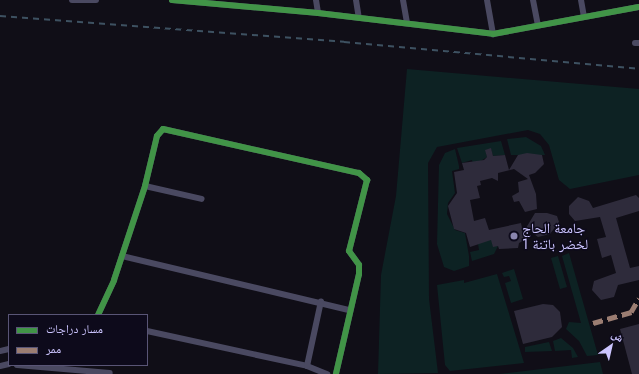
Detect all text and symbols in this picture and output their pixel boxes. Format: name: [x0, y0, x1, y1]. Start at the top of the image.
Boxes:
place label: جامعة الحاج لخضر باتنة 1: [522, 220, 588, 252]
marker: جامعة الحاج لخضر باتنة 1: [509, 231, 519, 241]
legend: [8, 314, 148, 366]
text: مسار دراجات: [46, 320, 103, 338]
north arrow: [591, 326, 631, 366]
text: ش: [608, 326, 627, 346]
text: ممر: [46, 340, 61, 358]

